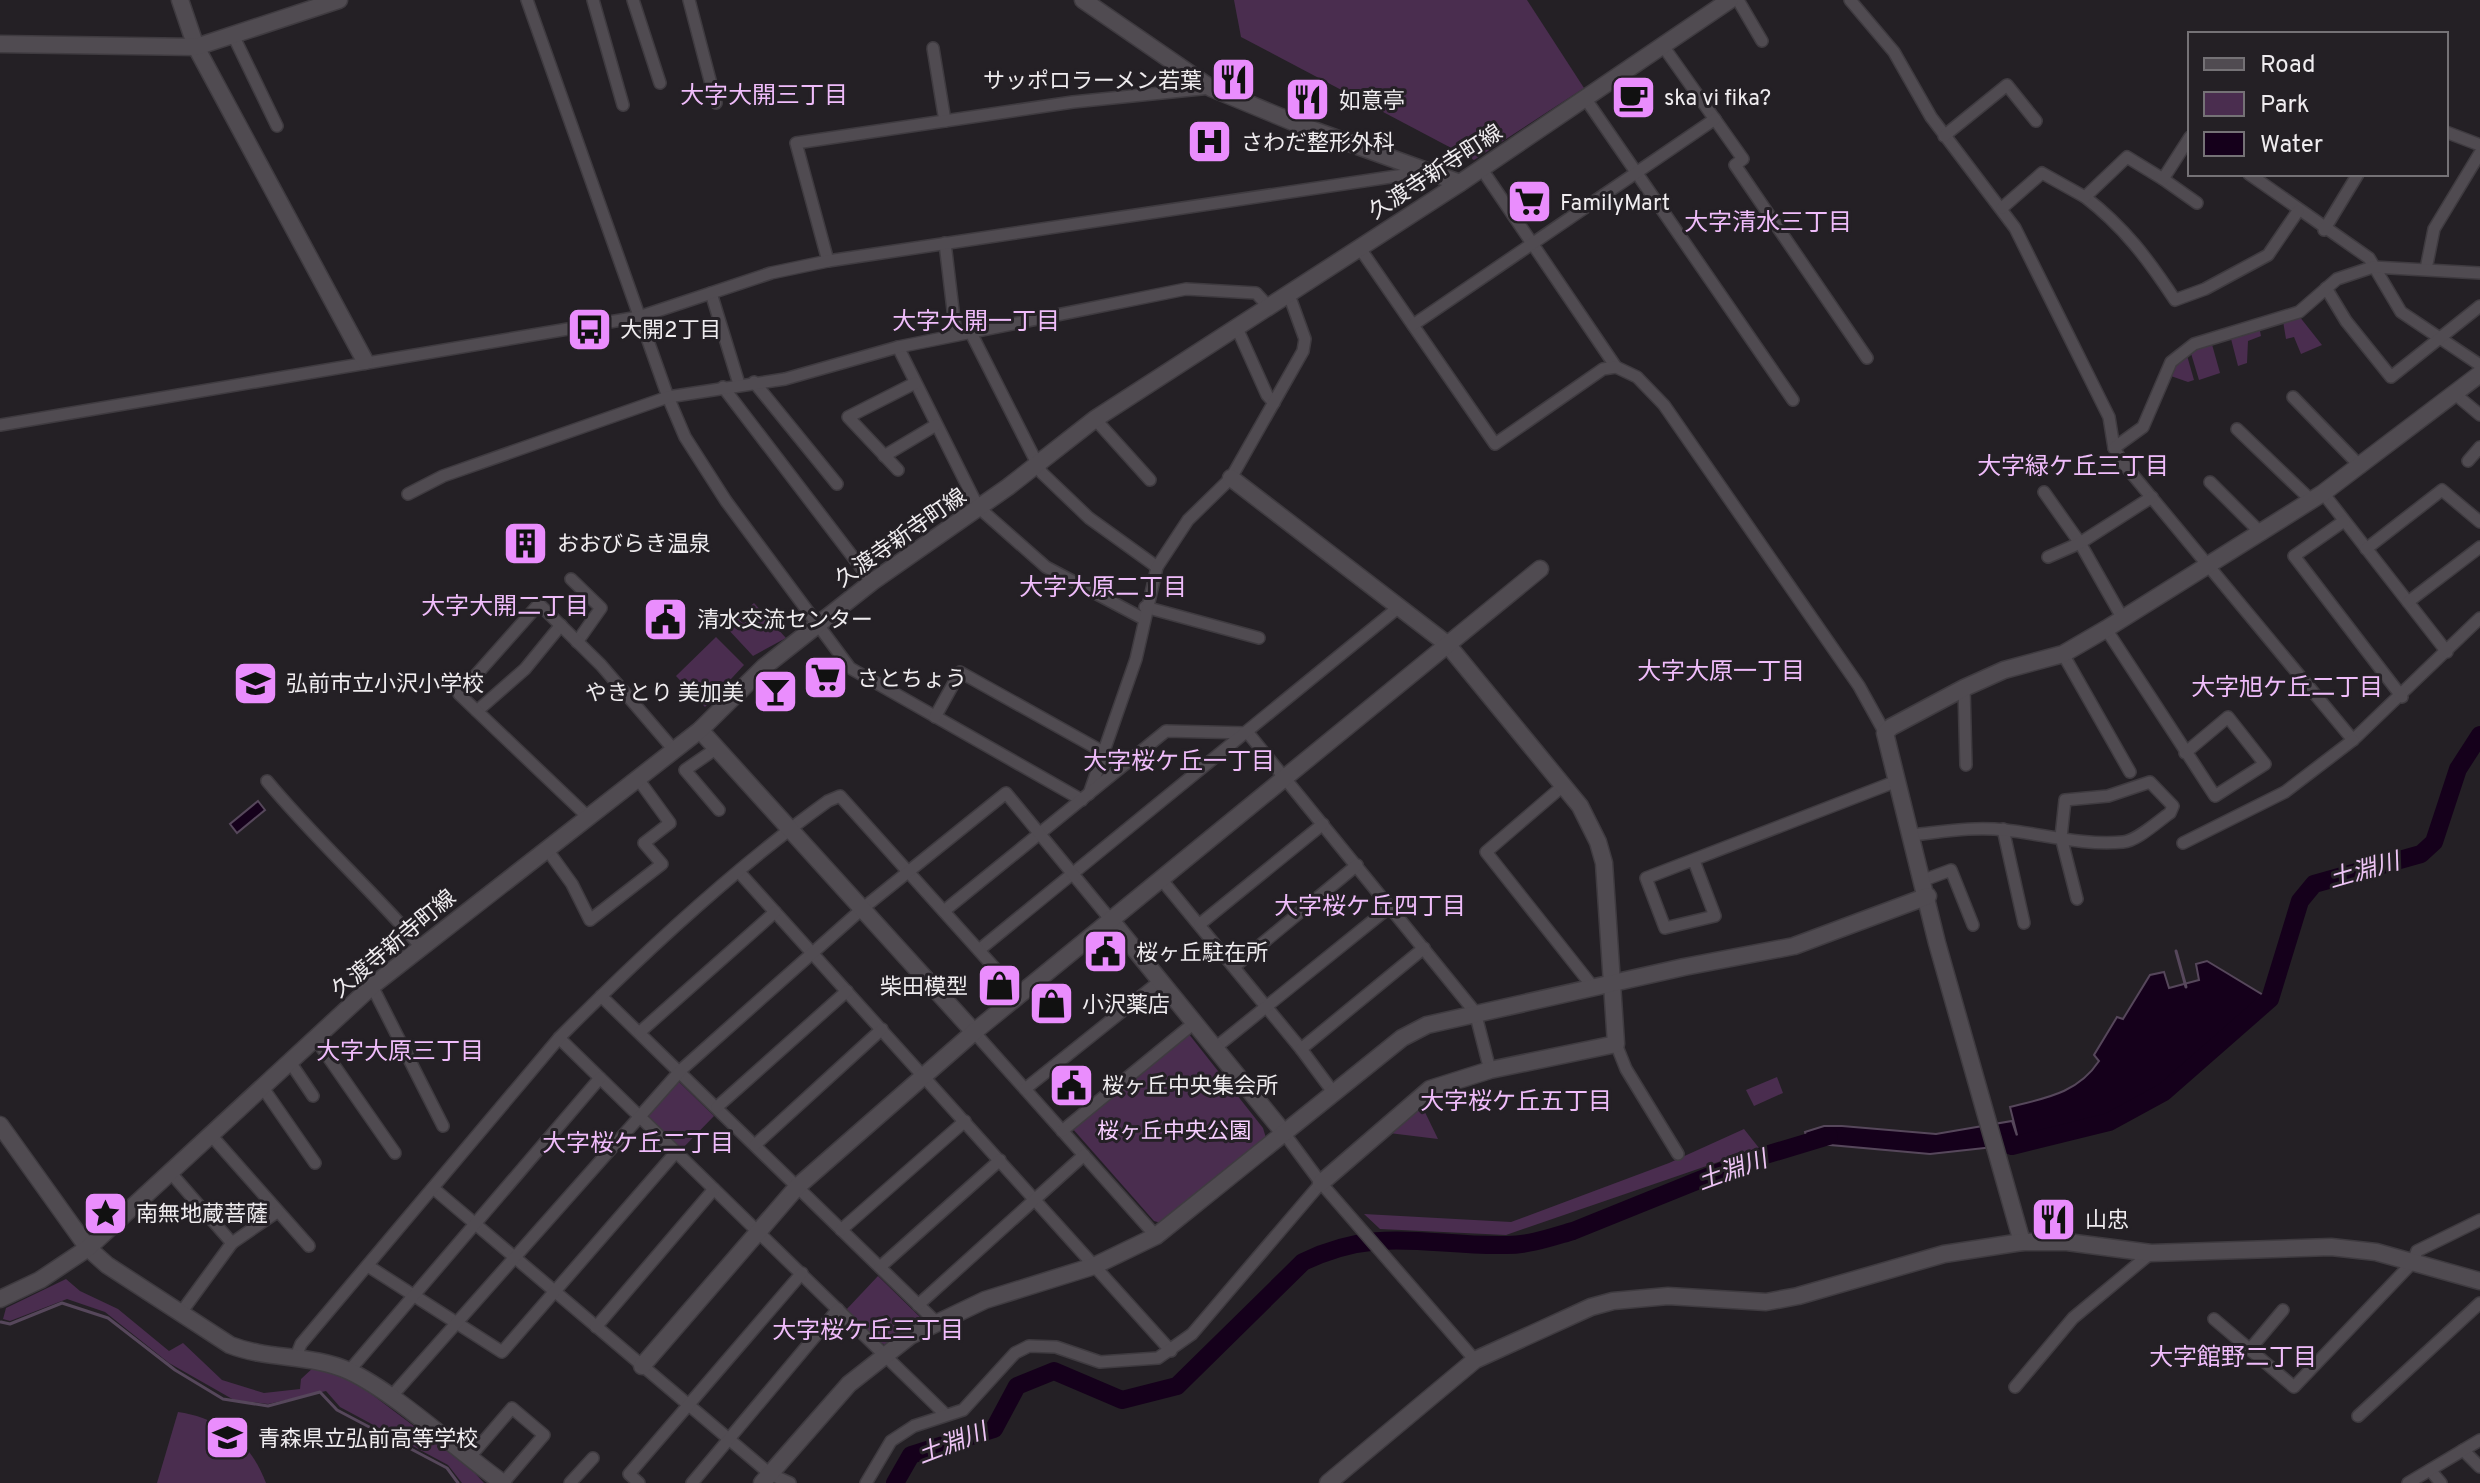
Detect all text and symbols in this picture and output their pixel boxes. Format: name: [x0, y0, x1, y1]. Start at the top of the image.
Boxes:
legend: [2188, 32, 2448, 176]
text: Road: [2260, 51, 2316, 81]
restaurant icon: サッポロラーメン若葉: [1209, 56, 1257, 104]
place label: サッポロラーメン若葉: [983, 69, 1202, 96]
cafe icon: ska vi fika?: [1609, 73, 1657, 121]
restaurant icon: 如意亭: [1284, 76, 1332, 124]
district label: 大字大開三丁目: [680, 82, 848, 112]
place label: ska vi fika?: [1664, 86, 1771, 113]
place label: 如意亭: [1339, 89, 1405, 116]
text: Park: [2260, 91, 2310, 121]
hospital icon: さわだ整形外科: [1186, 118, 1234, 166]
street label: 久渡寺新寺町線: [1364, 120, 1508, 226]
place label: さわだ整形外科: [1241, 131, 1395, 158]
text: Water: [2260, 131, 2323, 161]
supermarket icon: FamilyMart: [1505, 178, 1553, 226]
place label: FamilyMart: [1560, 191, 1670, 218]
district label: 大字清水三丁目: [1684, 209, 1852, 239]
bus stop icon: 大開2丁目: [565, 305, 613, 353]
district label: 大字大開一丁目: [892, 308, 1060, 338]
place label: 大開2丁目: [620, 318, 721, 345]
district label: 大字緑ケ丘三丁目: [1977, 453, 2169, 483]
street label: 久渡寺新寺町線: [831, 484, 972, 594]
building icon: おおびらき温泉: [502, 519, 550, 567]
place label: おおびらき温泉: [557, 532, 711, 559]
district label: 大字大原二丁目: [1019, 574, 1187, 604]
district label: 大字大開二丁目: [421, 593, 589, 623]
public building icon: 清水交流センター: [642, 595, 690, 643]
place label: 清水交流センター: [697, 608, 873, 635]
supermarket icon: さとちょう: [802, 654, 850, 702]
district label: 大字大原一丁目: [1637, 658, 1805, 688]
school or university icon: 弘前市立小沢小学校: [231, 659, 279, 707]
place label: さとちょう: [857, 667, 967, 694]
bar icon: やきとり 美加美: [751, 668, 799, 716]
place label: 弘前市立小沢小学校: [286, 672, 484, 699]
district label: 大字旭ケ丘二丁目: [2191, 674, 2383, 704]
place label: やきとり 美加美: [585, 681, 744, 708]
district label: 大字桜ケ丘一丁目: [1083, 748, 1275, 778]
water label: 土淵川: [2326, 847, 2406, 896]
street label: 久渡寺新寺町線: [327, 885, 462, 1005]
district label: 大字桜ケ丘四丁目: [1274, 893, 1466, 923]
public building icon: 桜ヶ丘駐在所: [1081, 928, 1129, 976]
place label: 桜ヶ丘駐在所: [1136, 941, 1268, 968]
shop icon: 柴田模型: [975, 962, 1023, 1010]
place label: 柴田模型: [880, 975, 968, 1002]
shop icon: 小沢薬店: [1027, 980, 1075, 1028]
place label: 小沢薬店: [1082, 993, 1170, 1020]
district label: 大字大原三丁目: [316, 1038, 484, 1068]
public building icon: 桜ヶ丘中央集会所: [1047, 1061, 1095, 1109]
place label: 桜ヶ丘中央集会所: [1102, 1074, 1278, 1101]
district label: 大字桜ケ丘五丁目: [1420, 1088, 1612, 1118]
park label: 桜ヶ丘中央公園: [1097, 1119, 1251, 1146]
district label: 大字桜ケ丘二丁目: [542, 1130, 734, 1160]
water label: 土淵川: [1694, 1144, 1774, 1198]
place icon: 南無地蔵菩薩: [81, 1189, 129, 1237]
restaurant icon: 山忠: [2030, 1195, 2078, 1243]
place label: 南無地蔵菩薩: [136, 1202, 268, 1229]
place label: 山忠: [2085, 1208, 2129, 1235]
district label: 大字桜ケ丘三丁目: [772, 1317, 964, 1347]
district label: 大字館野二丁目: [2149, 1344, 2317, 1374]
school or university icon: 青森県立弘前高等学校: [203, 1414, 251, 1462]
water label: 土淵川: [914, 1417, 995, 1472]
place label: 青森県立弘前高等学校: [258, 1427, 478, 1454]

